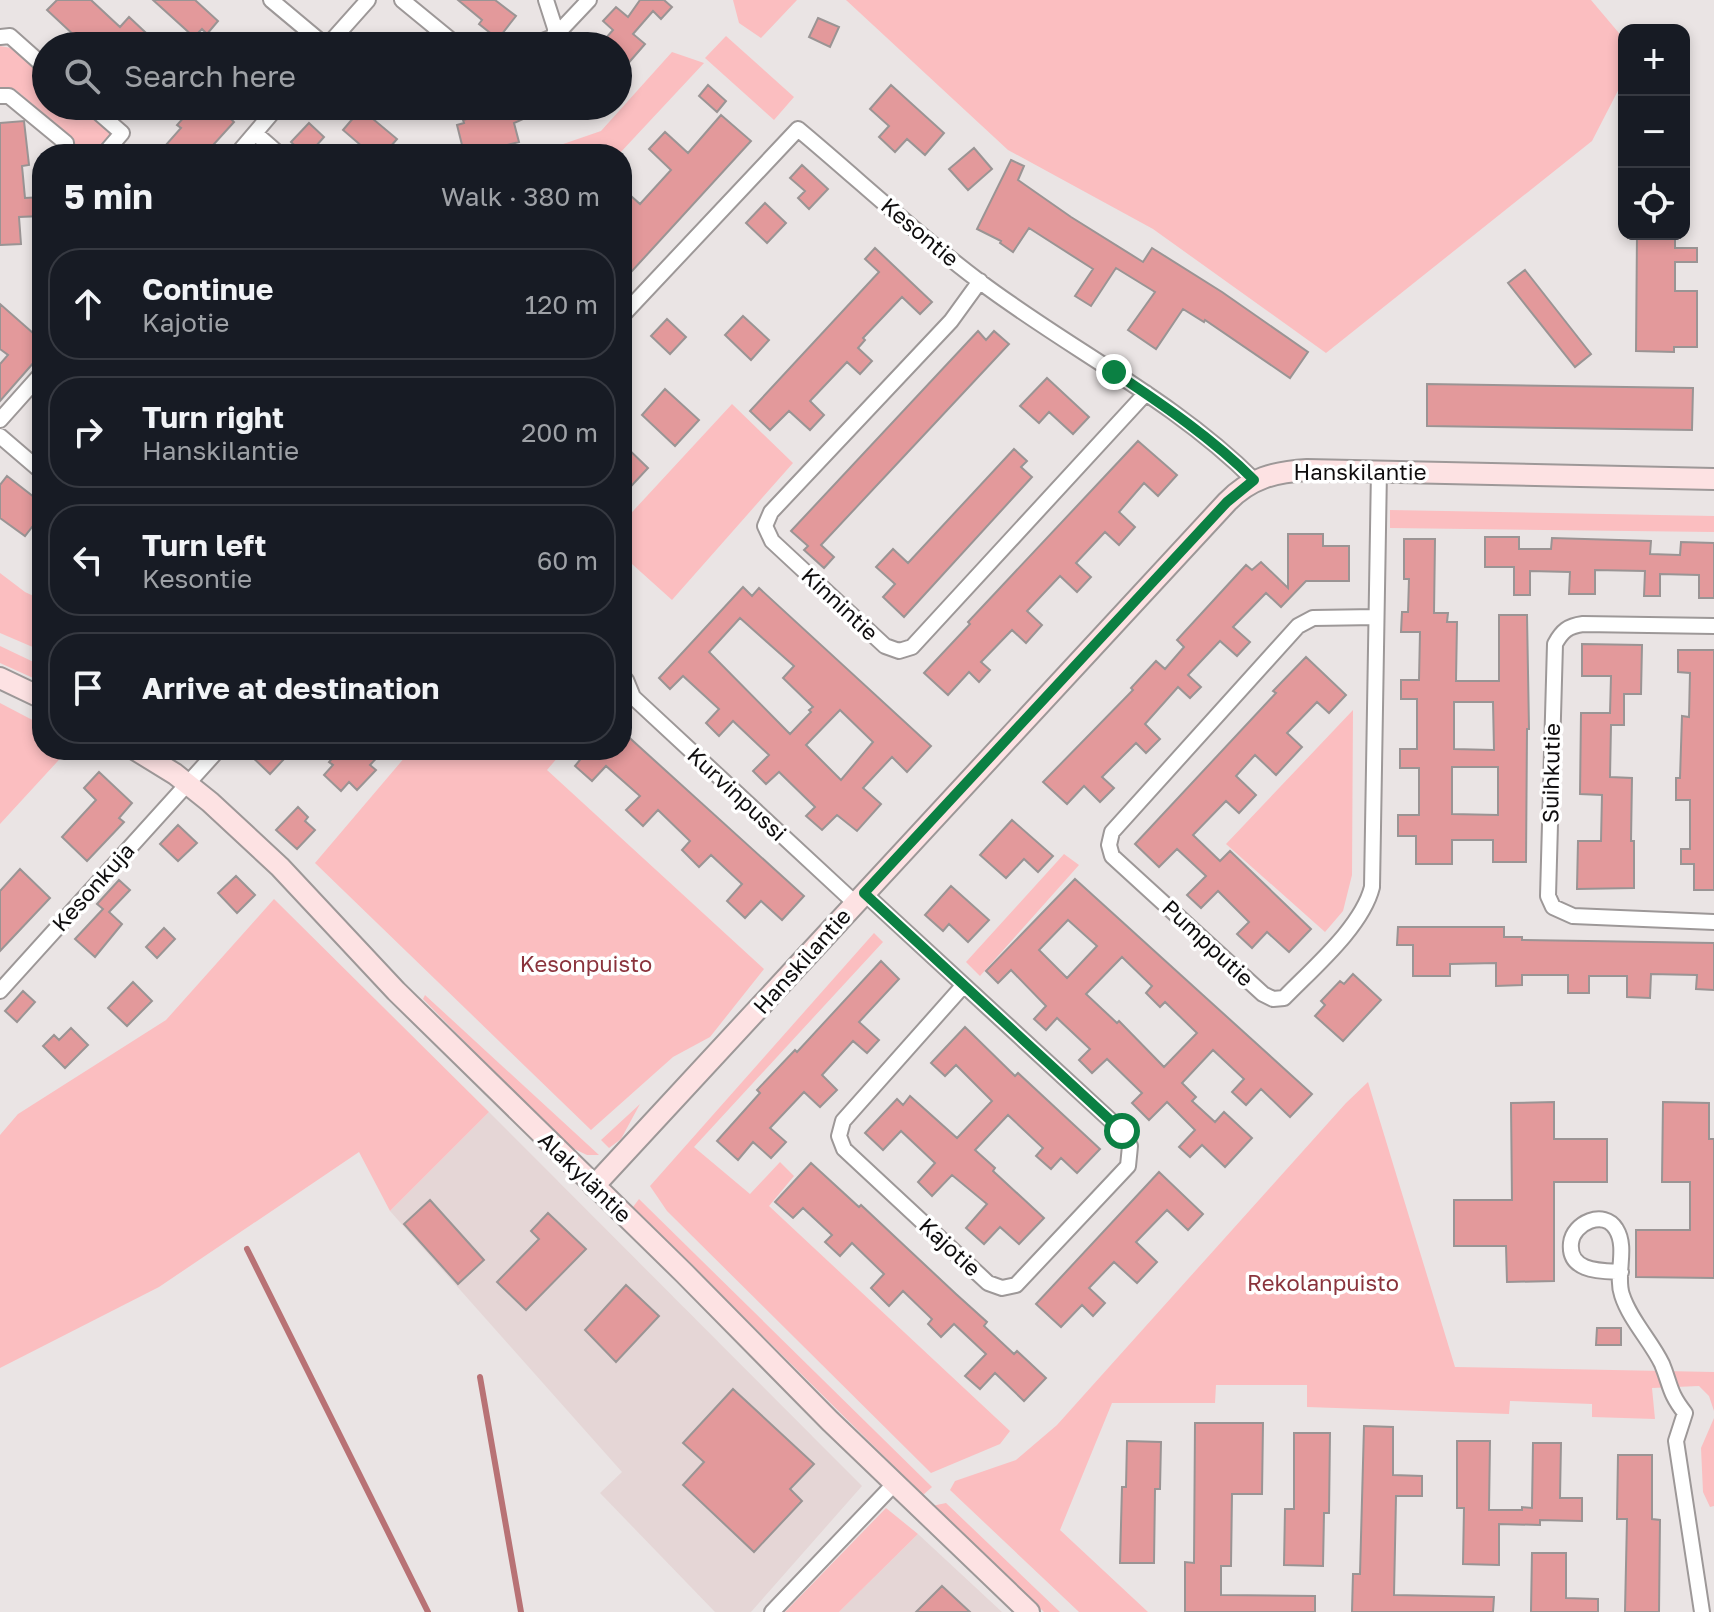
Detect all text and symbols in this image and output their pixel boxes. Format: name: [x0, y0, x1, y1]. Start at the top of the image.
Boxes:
map controls: [1618, 24, 1690, 240]
button: +: [1618, 24, 1690, 96]
search box: [32, 32, 632, 120]
icon: search: [60, 54, 104, 98]
text: Search here: [124, 58, 296, 94]
button: −: [1618, 96, 1690, 168]
button: locate: [1618, 168, 1690, 240]
text: 5 min: [64, 176, 153, 216]
text: Walk · 380 m: [441, 181, 600, 212]
street label: Kesontie: [876, 191, 965, 272]
text: Continue: [142, 271, 273, 307]
icon: ahead: [66, 282, 110, 326]
text: 120 m: [525, 289, 598, 320]
text: Kajotie: [142, 307, 229, 338]
route end: [1096, 354, 1132, 390]
text: Turn right: [142, 399, 284, 435]
icon: right: [66, 410, 110, 454]
text: 200 m: [521, 417, 598, 448]
text: Hanskilantie: [142, 435, 299, 466]
street label: Hanskilantie: [1294, 458, 1426, 485]
text: Turn left: [142, 527, 267, 563]
icon: left: [66, 538, 110, 582]
text: 60 m: [537, 545, 598, 576]
street label: Kinnintie: [796, 561, 884, 646]
text: Kesontie: [142, 563, 252, 594]
icon: arrive: [66, 666, 110, 710]
text: Arrive at destination: [142, 670, 439, 706]
street label: Suihkutie: [1536, 723, 1565, 823]
street label: Kurvinpussi: [682, 741, 792, 846]
street label: Kesonkuja: [46, 837, 139, 937]
street label: Pumpputie: [1157, 894, 1260, 992]
street label: Hanskilantie: [747, 902, 856, 1019]
park label: Kesonpuisto: [520, 950, 652, 977]
route start: [1104, 1113, 1140, 1149]
street label: Alakyläntie: [533, 1126, 638, 1228]
street label: Kajotie: [914, 1212, 987, 1282]
park label: Rekolanpuisto: [1247, 1269, 1399, 1296]

